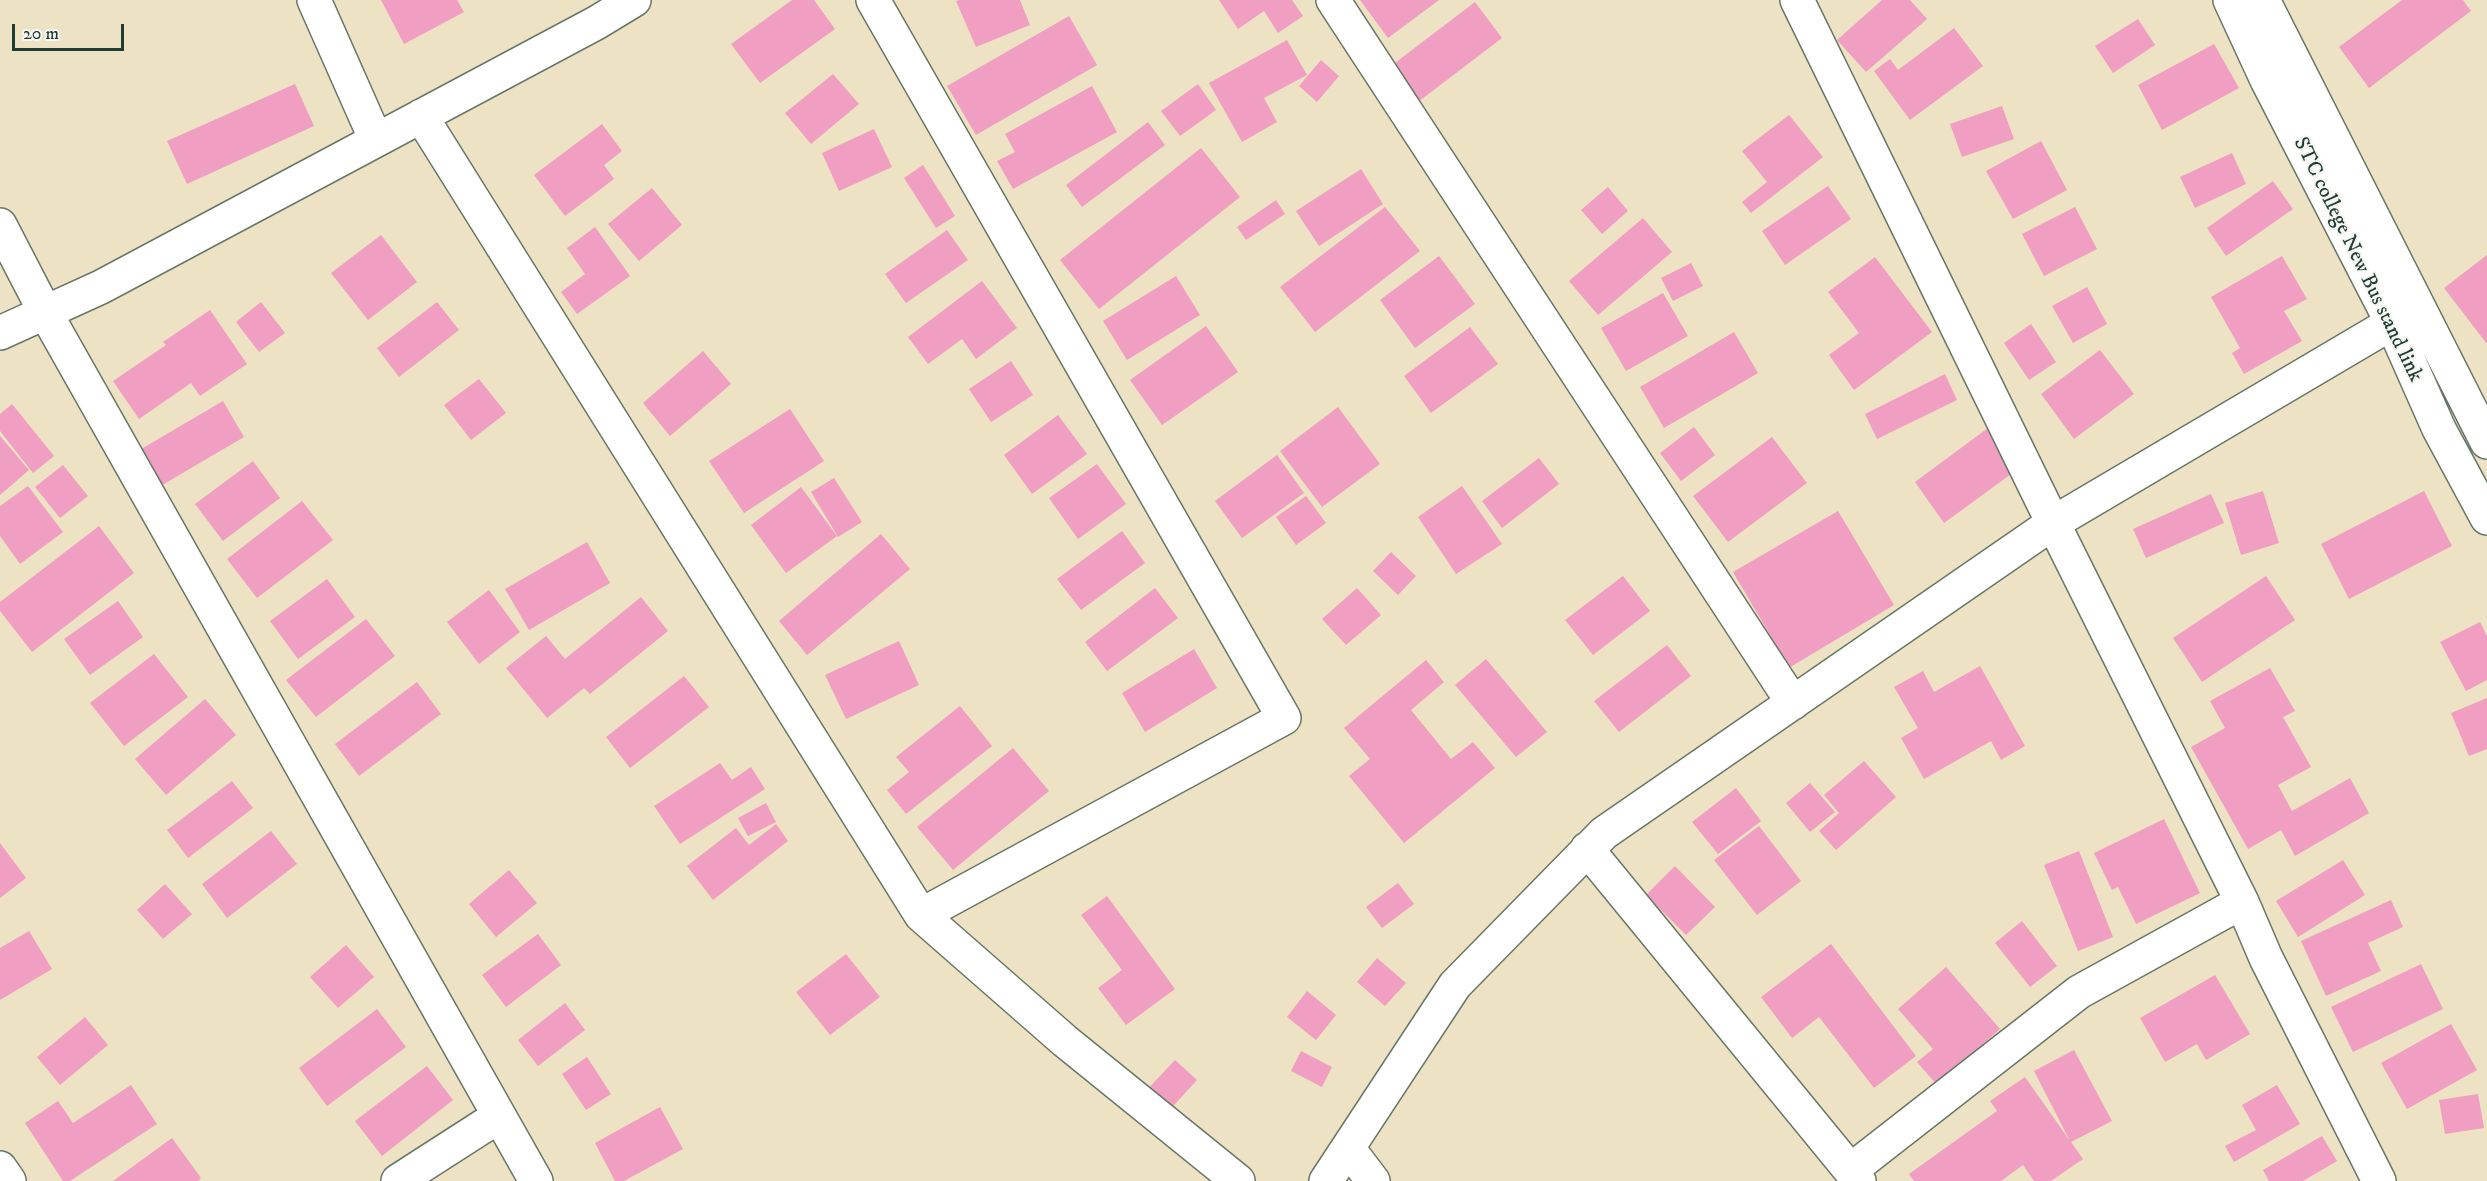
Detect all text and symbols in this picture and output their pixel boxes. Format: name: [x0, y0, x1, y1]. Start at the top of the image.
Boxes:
scale bar: [15, 12, 128, 50]
text: 20 m: [23, 23, 59, 45]
street label: STC college New Bus stand link: [2287, 133, 2427, 387]

